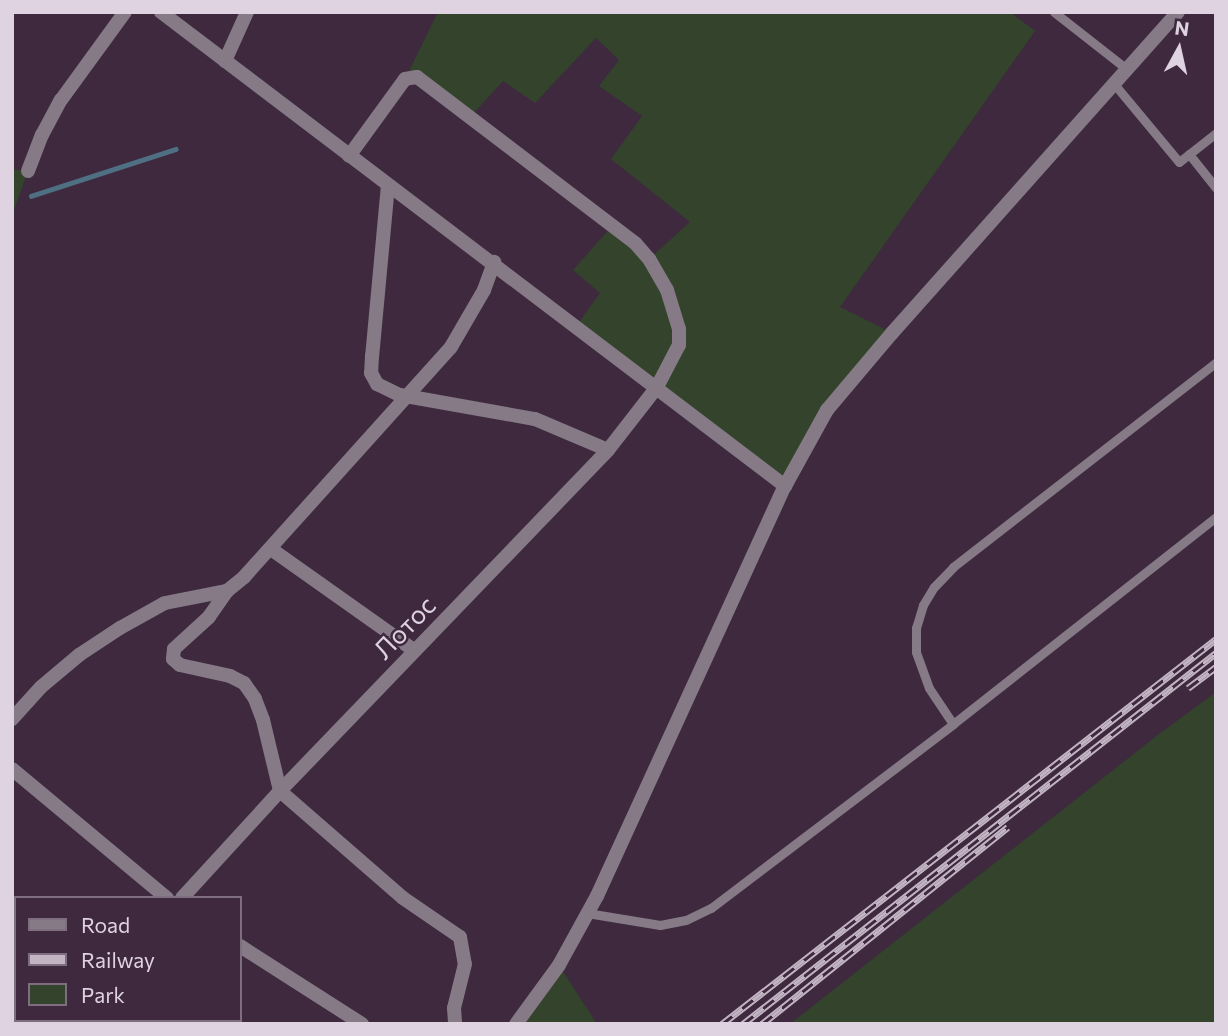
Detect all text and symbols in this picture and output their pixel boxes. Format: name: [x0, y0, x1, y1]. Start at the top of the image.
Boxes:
north arrow: [1144, 14, 1214, 84]
text: N: [1173, 15, 1191, 40]
street label: Лотос: [367, 589, 441, 665]
legend: [14, 896, 242, 1022]
text: Road: [81, 912, 130, 937]
text: Railway: [81, 947, 155, 972]
text: Park: [81, 982, 125, 1007]

